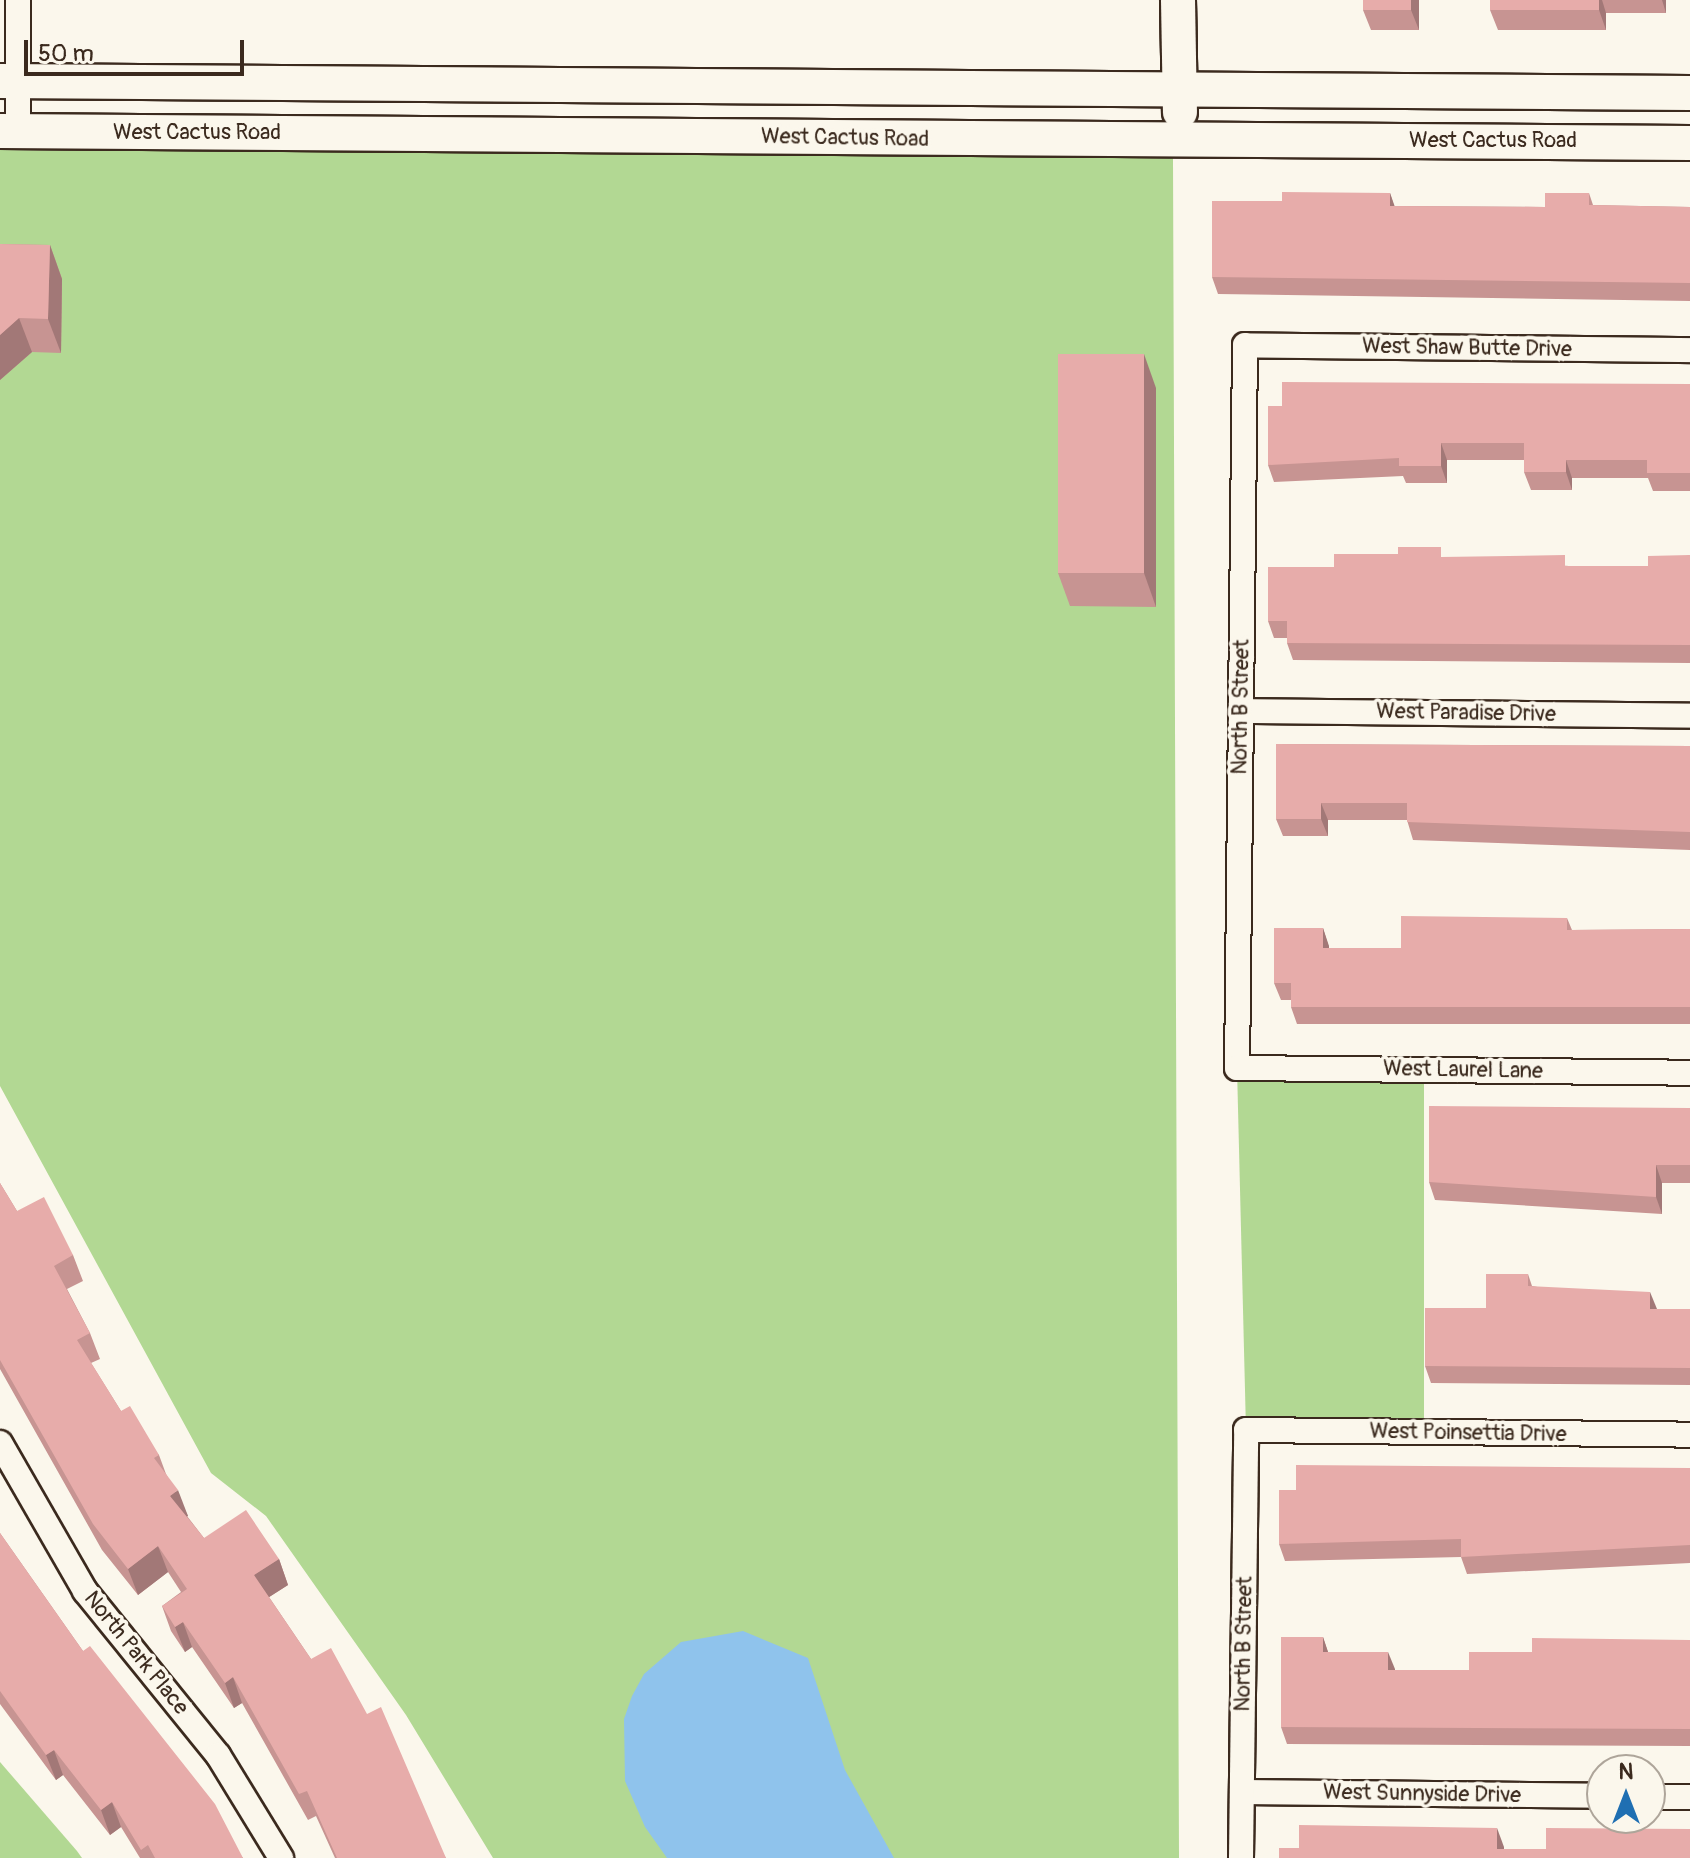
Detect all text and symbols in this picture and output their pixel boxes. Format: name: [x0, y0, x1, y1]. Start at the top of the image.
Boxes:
scale bar: [28, 24, 248, 74]
text: 50 m: [38, 39, 94, 68]
street label: West Cactus Road: [113, 120, 281, 146]
street label: West Cactus Road: [761, 123, 929, 153]
street label: West Cactus Road: [1409, 128, 1577, 154]
street label: West Shaw Butte Drive: [1362, 333, 1572, 363]
street label: North B Street: [1227, 639, 1255, 775]
street label: West Paradise Drive: [1376, 698, 1556, 728]
street label: West Laurel Lane: [1383, 1055, 1543, 1085]
street label: West Poinsettia Drive: [1369, 1418, 1567, 1448]
street label: North B Street: [1230, 1576, 1258, 1712]
street label: North Park Place: [78, 1586, 194, 1720]
north arrow: [1586, 1754, 1666, 1834]
text: N: [1619, 1758, 1633, 1786]
street label: West Sunnyside Drive: [1323, 1779, 1521, 1809]

